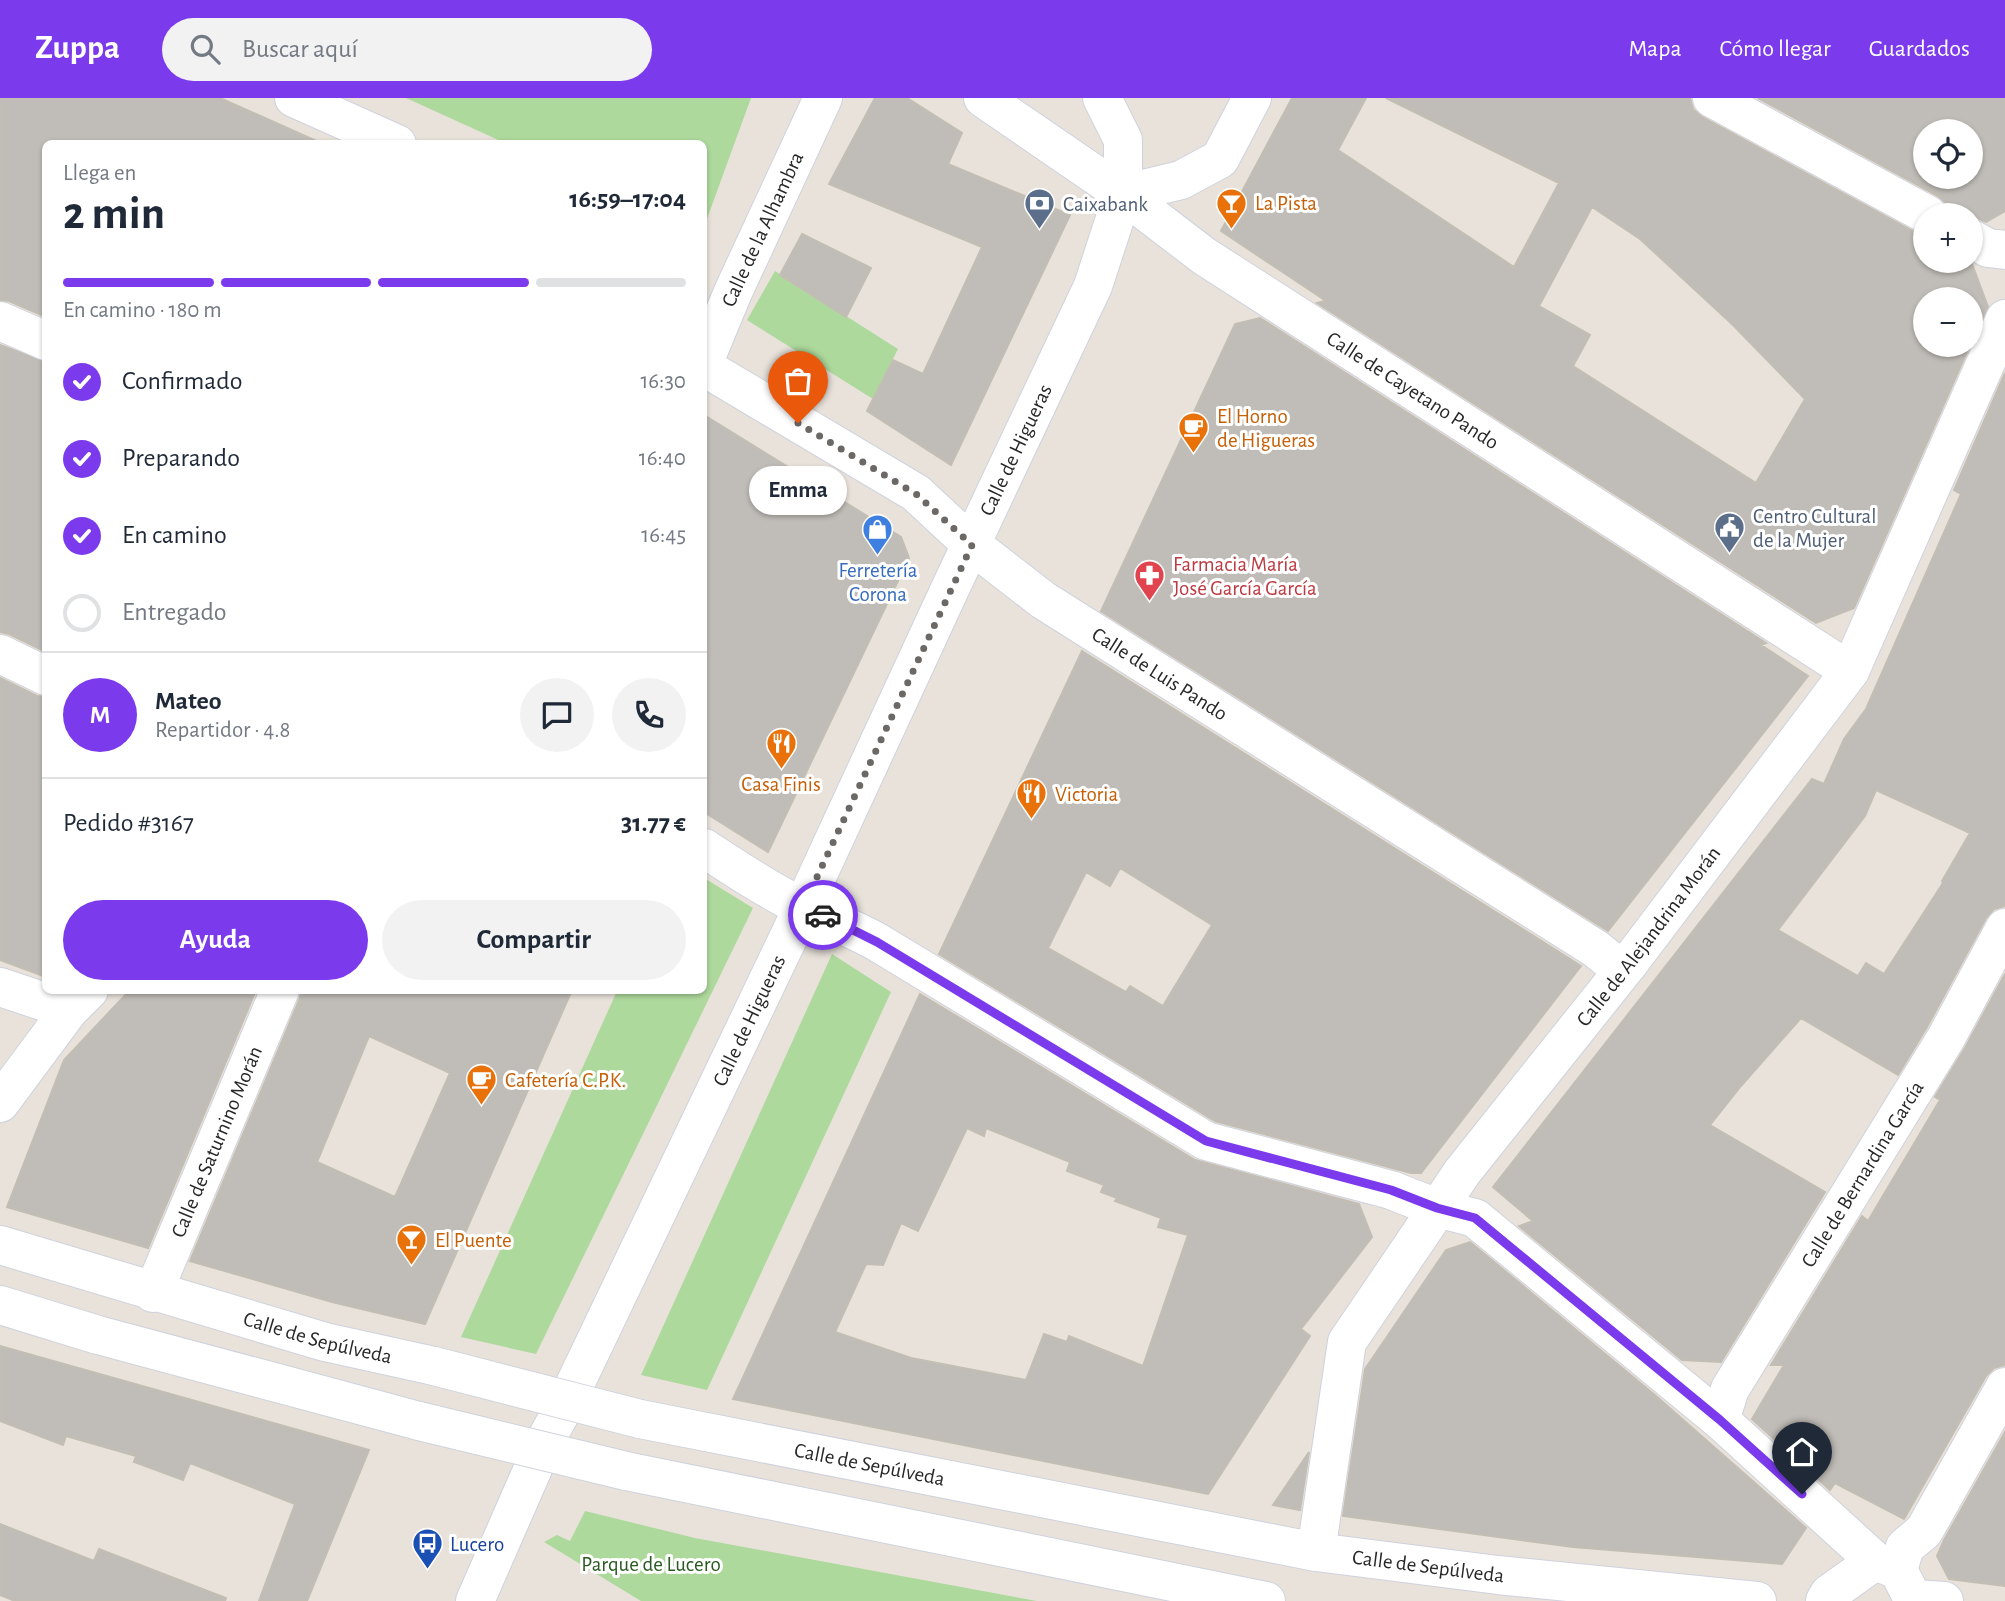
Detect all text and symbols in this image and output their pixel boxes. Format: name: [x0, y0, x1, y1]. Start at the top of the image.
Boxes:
search box: [162, 18, 652, 81]
icon: search: [186, 30, 224, 68]
text: Zuppa: [35, 32, 120, 65]
text: Buscar aquí: [242, 36, 358, 62]
text: Mapa: [1628, 37, 1682, 61]
text: Cómo llegar: [1720, 37, 1831, 61]
text: Guardados: [1869, 37, 1970, 61]
map controls: [1913, 119, 1983, 357]
button: locate: [1913, 119, 1983, 189]
street label: Calle de la Alhambra: [718, 149, 808, 310]
text: Llega en: [63, 162, 136, 185]
text: 16:59–17:04: [569, 186, 686, 212]
bar icon: La Pista: [1215, 186, 1249, 230]
bank icon: Caixabank: [1023, 187, 1057, 231]
text: 2 min: [63, 191, 165, 237]
place label: La Pista: [1255, 193, 1317, 214]
place label: Caixabank: [1063, 194, 1148, 215]
button: +: [1913, 203, 1983, 273]
button: −: [1913, 287, 1983, 357]
text: En camino · 180 m: [63, 299, 222, 322]
street label: Calle de Cayetano Pando: [1323, 328, 1502, 453]
pin: [768, 351, 828, 423]
icon: bag: [779, 362, 817, 400]
icon: check: [63, 363, 101, 401]
text: Confirmado: [122, 368, 243, 394]
text: 16:30: [640, 370, 686, 393]
street label: Calle de Higueras: [976, 381, 1056, 519]
place label: El Horno de Higueras: [1217, 406, 1315, 451]
cafe icon: El Horno de Higueras: [1177, 411, 1211, 455]
icon: check: [63, 440, 101, 478]
text: Preparando: [122, 445, 240, 471]
text: 16:40: [639, 447, 686, 470]
callout: Emma: [749, 465, 847, 514]
text: Emma: [768, 479, 828, 502]
place label: Centro Cultural de la Mujer: [1753, 506, 1876, 551]
public building icon: Centro Cultural de la Mujer: [1713, 511, 1747, 555]
shop icon: Ferretería Corona: [861, 513, 895, 557]
icon: check: [63, 517, 101, 555]
text: En camino: [122, 522, 227, 548]
text: 16:45: [641, 524, 686, 547]
place label: Farmacia María José García García: [1173, 554, 1317, 599]
pharmacy icon: Farmacia María José García García: [1133, 559, 1167, 603]
place label: Ferretería Corona: [839, 560, 918, 605]
text: Entregado: [122, 599, 227, 625]
street label: Calle de Luis Pando: [1088, 624, 1231, 725]
button: chat: [520, 678, 594, 752]
button: phone: [612, 678, 686, 752]
text: Mateo: [155, 688, 222, 714]
text: M: [90, 702, 110, 728]
text: Repartidor · 4.8: [155, 719, 290, 742]
restaurant icon: Casa Finis: [764, 727, 798, 771]
place label: Casa Finis: [741, 774, 821, 795]
restaurant icon: Victoria: [1015, 777, 1049, 821]
place label: Victoria: [1055, 784, 1118, 805]
text: Pedido #3167: [63, 810, 194, 836]
text: 31.77 €: [621, 810, 686, 836]
street label: Calle de Alejandrina Morán: [1573, 843, 1724, 1031]
courier: [788, 880, 858, 950]
icon: car: [804, 896, 842, 934]
button: Ayuda: [63, 900, 368, 980]
button: Compartir: [382, 900, 686, 980]
street label: Calle de Higueras: [709, 952, 789, 1089]
street label: Calle de Saturnino Morán: [168, 1043, 266, 1241]
cafe icon: Cafetería C.P.K.: [465, 1063, 499, 1107]
place label: Cafetería C.P.K.: [505, 1070, 626, 1091]
street label: Calle de Bernardina García: [1798, 1077, 1928, 1271]
bar icon: El Puente: [395, 1223, 429, 1267]
place label: El Puente: [435, 1230, 512, 1251]
street label: Calle de Sepúlveda: [241, 1308, 394, 1367]
pin: [1772, 1422, 1832, 1494]
icon: home: [1783, 1433, 1821, 1471]
street label: Calle de Sepúlveda: [792, 1440, 947, 1490]
bus stop icon: Lucero: [410, 1527, 444, 1571]
place label: Lucero: [450, 1534, 504, 1555]
street label: Calle de Sepúlveda: [1351, 1547, 1505, 1587]
park label: Parque de Lucero: [581, 1554, 721, 1575]

